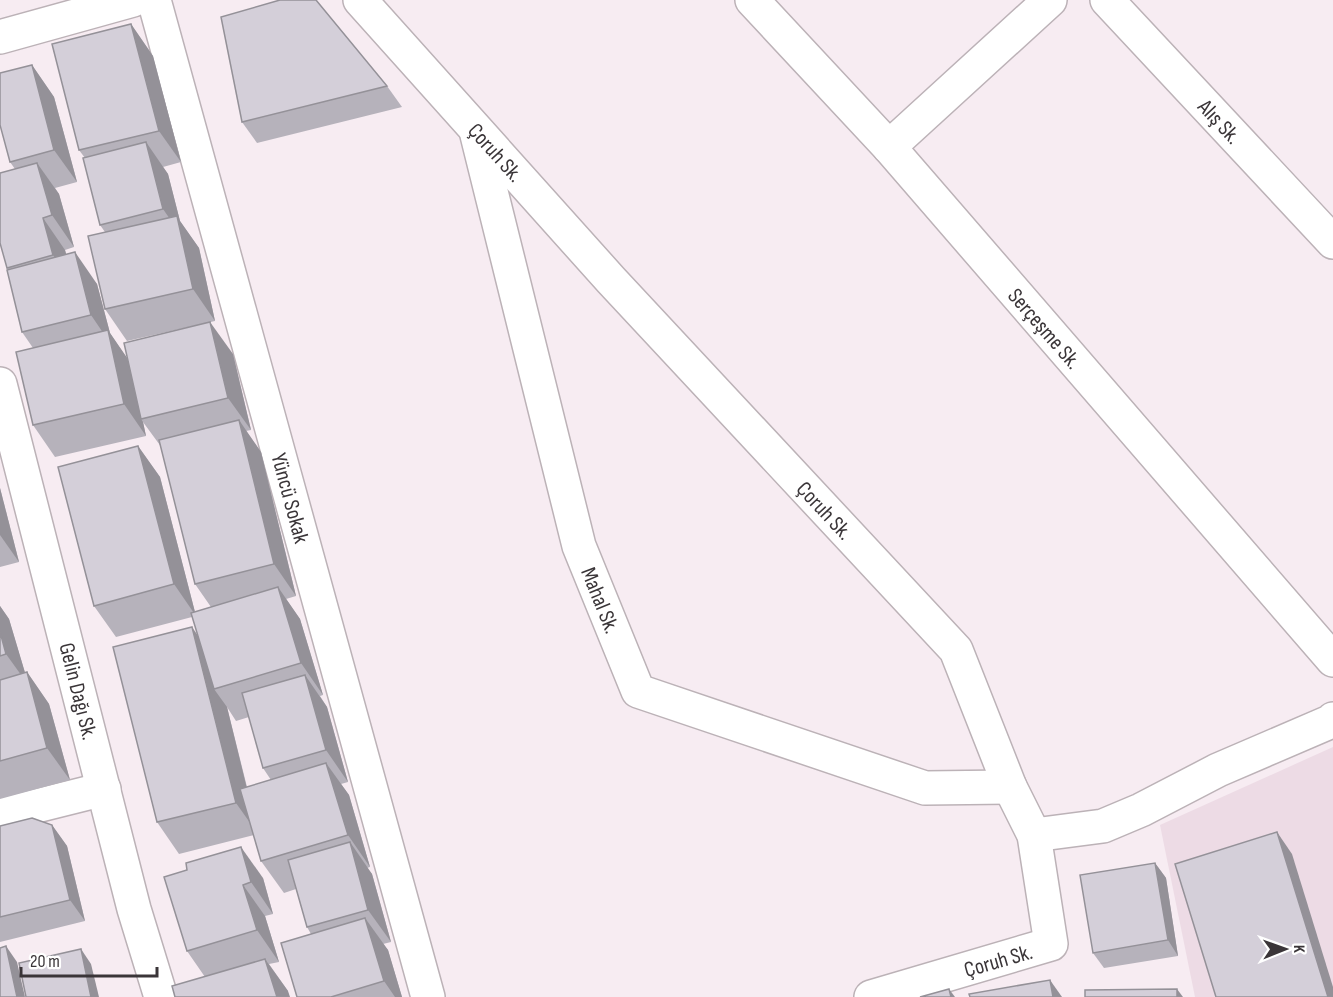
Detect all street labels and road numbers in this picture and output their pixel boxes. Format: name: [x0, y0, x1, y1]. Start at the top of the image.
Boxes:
street label: Alış Sk.: [1191, 93, 1246, 150]
street label: Çoruh Sk.: [461, 118, 528, 188]
street label: Serçeşme Sk.: [1001, 283, 1086, 375]
street label: Yüncü Sokak: [265, 450, 315, 547]
street label: Çoruh Sk.: [790, 476, 858, 546]
street label: Mahal Sk.: [574, 564, 625, 638]
street label: Gelin Dağı Sk.: [52, 640, 103, 743]
street label: Çoruh Sk.: [961, 939, 1036, 984]

